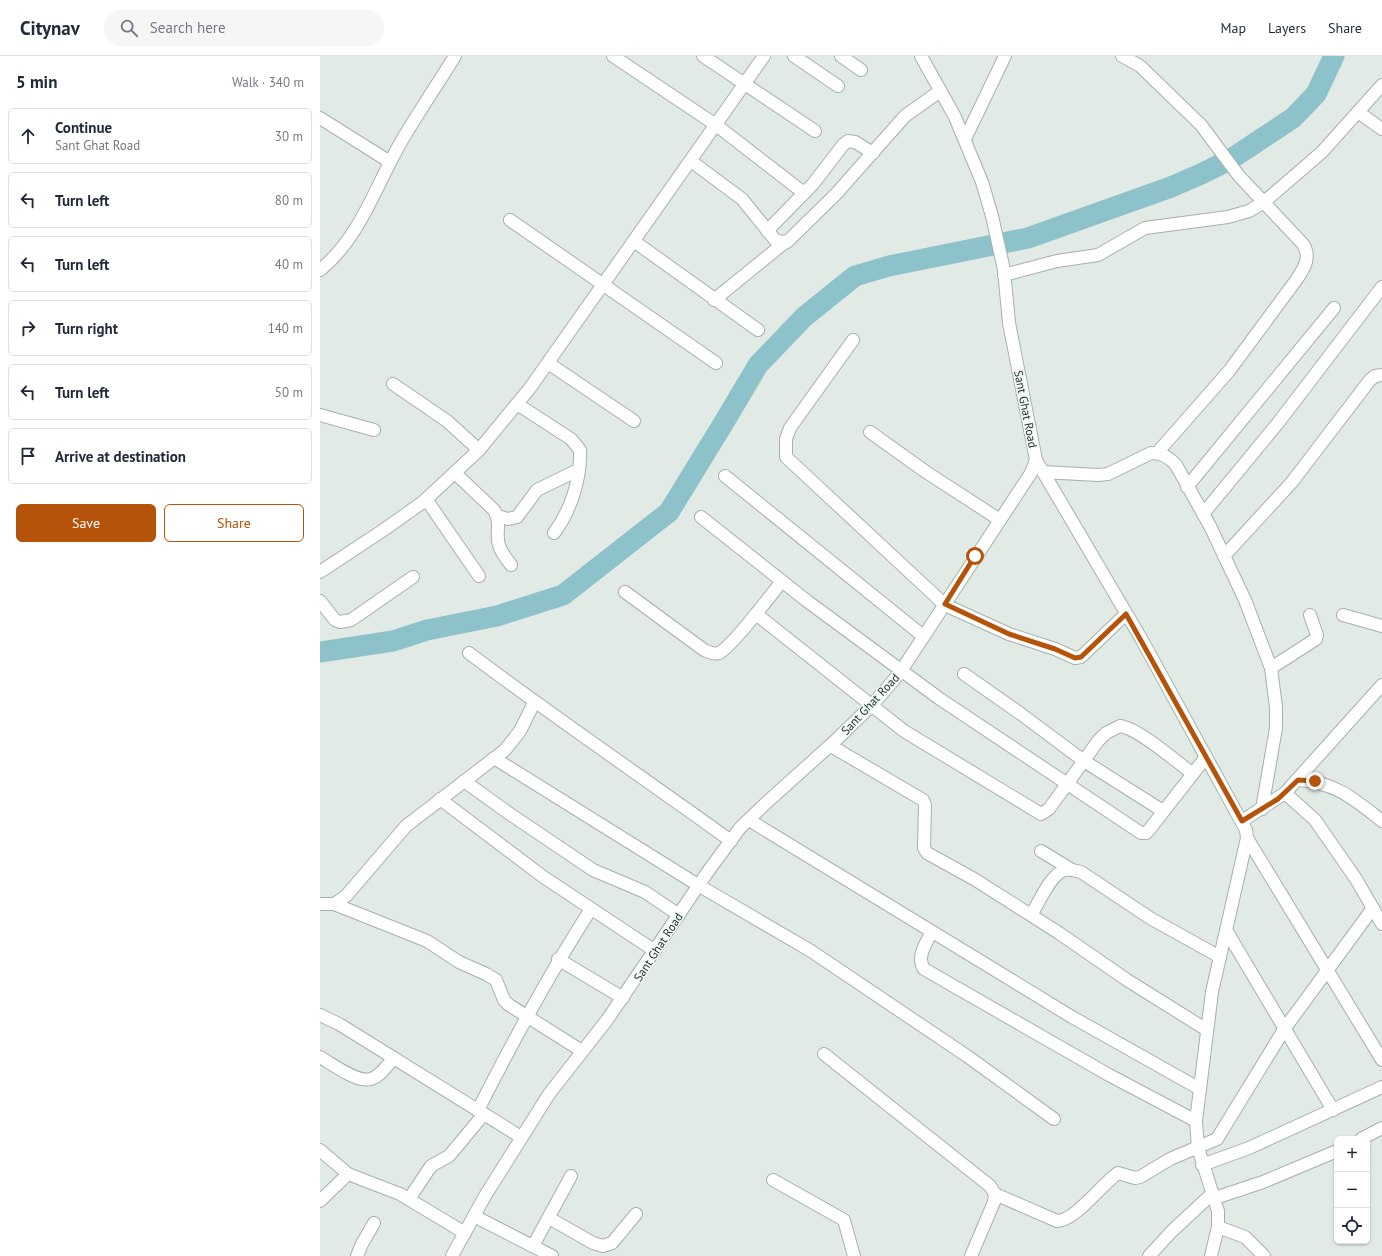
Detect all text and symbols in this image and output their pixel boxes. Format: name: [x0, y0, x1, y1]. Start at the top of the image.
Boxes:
search box: [104, 10, 384, 46]
text: Citynav: [20, 16, 80, 40]
icon: search: [118, 17, 140, 39]
text: Search here: [150, 18, 226, 37]
text: Map: [1220, 19, 1246, 37]
text: Layers: [1268, 19, 1306, 37]
text: Share: [1328, 19, 1362, 37]
text: 5 min: [16, 71, 57, 93]
text: Walk · 340 m: [232, 74, 304, 91]
text: Continue: [55, 118, 112, 137]
icon: ahead: [17, 125, 39, 147]
text: 30 m: [275, 128, 303, 145]
text: Sant Ghat Road: [55, 137, 140, 154]
icon: left: [17, 189, 39, 211]
text: Turn left: [55, 191, 109, 210]
text: 80 m: [275, 192, 303, 209]
icon: left: [17, 253, 39, 275]
text: Turn left: [55, 255, 109, 274]
text: 40 m: [275, 256, 303, 273]
icon: right: [17, 317, 39, 339]
text: Turn right: [55, 319, 118, 338]
text: 140 m: [268, 320, 303, 337]
street label: Sant Ghat Road: [1011, 369, 1041, 449]
icon: left: [17, 381, 39, 403]
text: Turn left: [55, 383, 109, 402]
text: 50 m: [275, 384, 303, 401]
icon: arrive: [17, 445, 39, 467]
text: Arrive at destination: [55, 447, 186, 466]
button: Save: [16, 504, 156, 542]
button: Share: [164, 504, 304, 542]
route start: [966, 547, 984, 565]
street label: Sant Ghat Road: [838, 670, 902, 738]
route end: [1306, 772, 1324, 790]
street label: Sant Ghat Road: [630, 910, 686, 984]
map controls: [1334, 1136, 1370, 1244]
button: +: [1334, 1136, 1370, 1172]
button: −: [1334, 1172, 1370, 1208]
button: locate: [1334, 1208, 1370, 1244]

